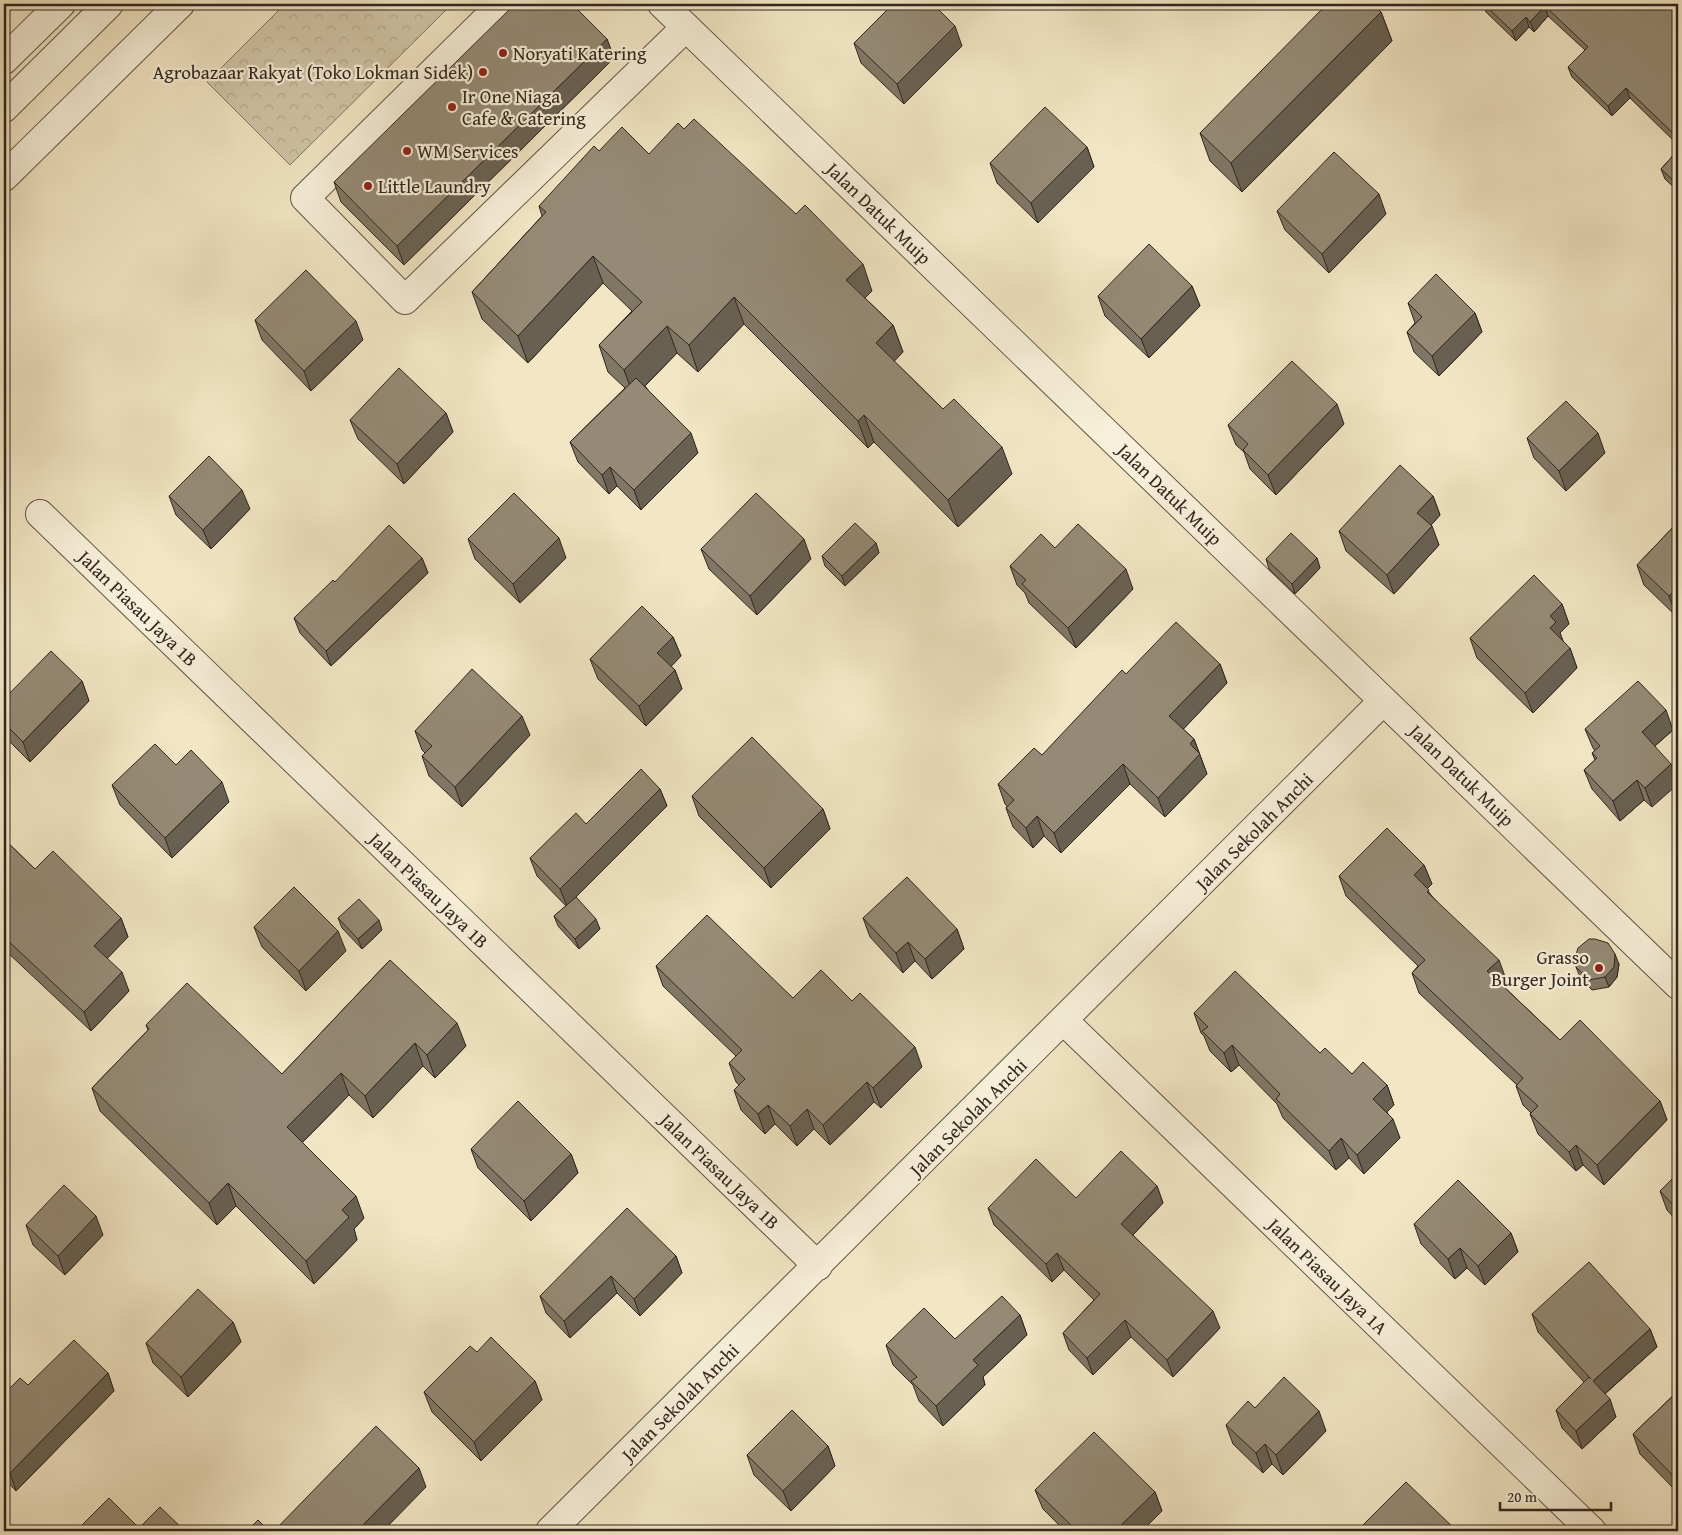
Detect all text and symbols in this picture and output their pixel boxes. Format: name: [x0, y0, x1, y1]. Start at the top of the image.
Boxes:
place label: Noryati Katering: [513, 39, 647, 67]
marker: Noryati Katering: [497, 47, 509, 59]
place label: Agrobazaar Rakyat (Toko Lokman Sidek): [153, 58, 473, 86]
marker: Agrobazaar Rakyat (Toko Lokman Sidek): [477, 66, 489, 78]
place label: Ir One Niaga Cafe & Catering: [462, 82, 586, 132]
marker: Ir One Niaga Cafe & Catering: [446, 101, 458, 113]
place label: WM Services: [417, 137, 519, 165]
marker: WM Services: [401, 145, 413, 157]
street label: Jalan Datuk Muip: [819, 154, 938, 271]
place label: Little Laundry: [378, 172, 492, 200]
marker: Little Laundry: [362, 180, 374, 192]
street label: Jalan Datuk Muip: [1110, 435, 1229, 552]
street label: Jalan Piasau Jaya 1B: [70, 542, 204, 673]
street label: Jalan Datuk Muip: [1402, 716, 1521, 833]
street label: Jalan Sekolah Anchi: [1187, 766, 1319, 898]
street label: Jalan Piasau Jaya 1B: [361, 824, 495, 955]
place label: Grasso Burger Joint: [1491, 943, 1589, 993]
marker: Grasso Burger Joint: [1593, 962, 1605, 974]
street label: Jalan Sekolah Anchi: [901, 1052, 1033, 1184]
street label: Jalan Piasau Jaya 1B: [652, 1105, 786, 1236]
street label: Jalan Piasau Jaya 1A: [1260, 1210, 1395, 1341]
street label: Jalan Sekolah Anchi: [613, 1337, 745, 1469]
scale bar: [1500, 1480, 1611, 1512]
text: 20 m: [1507, 1486, 1538, 1507]

